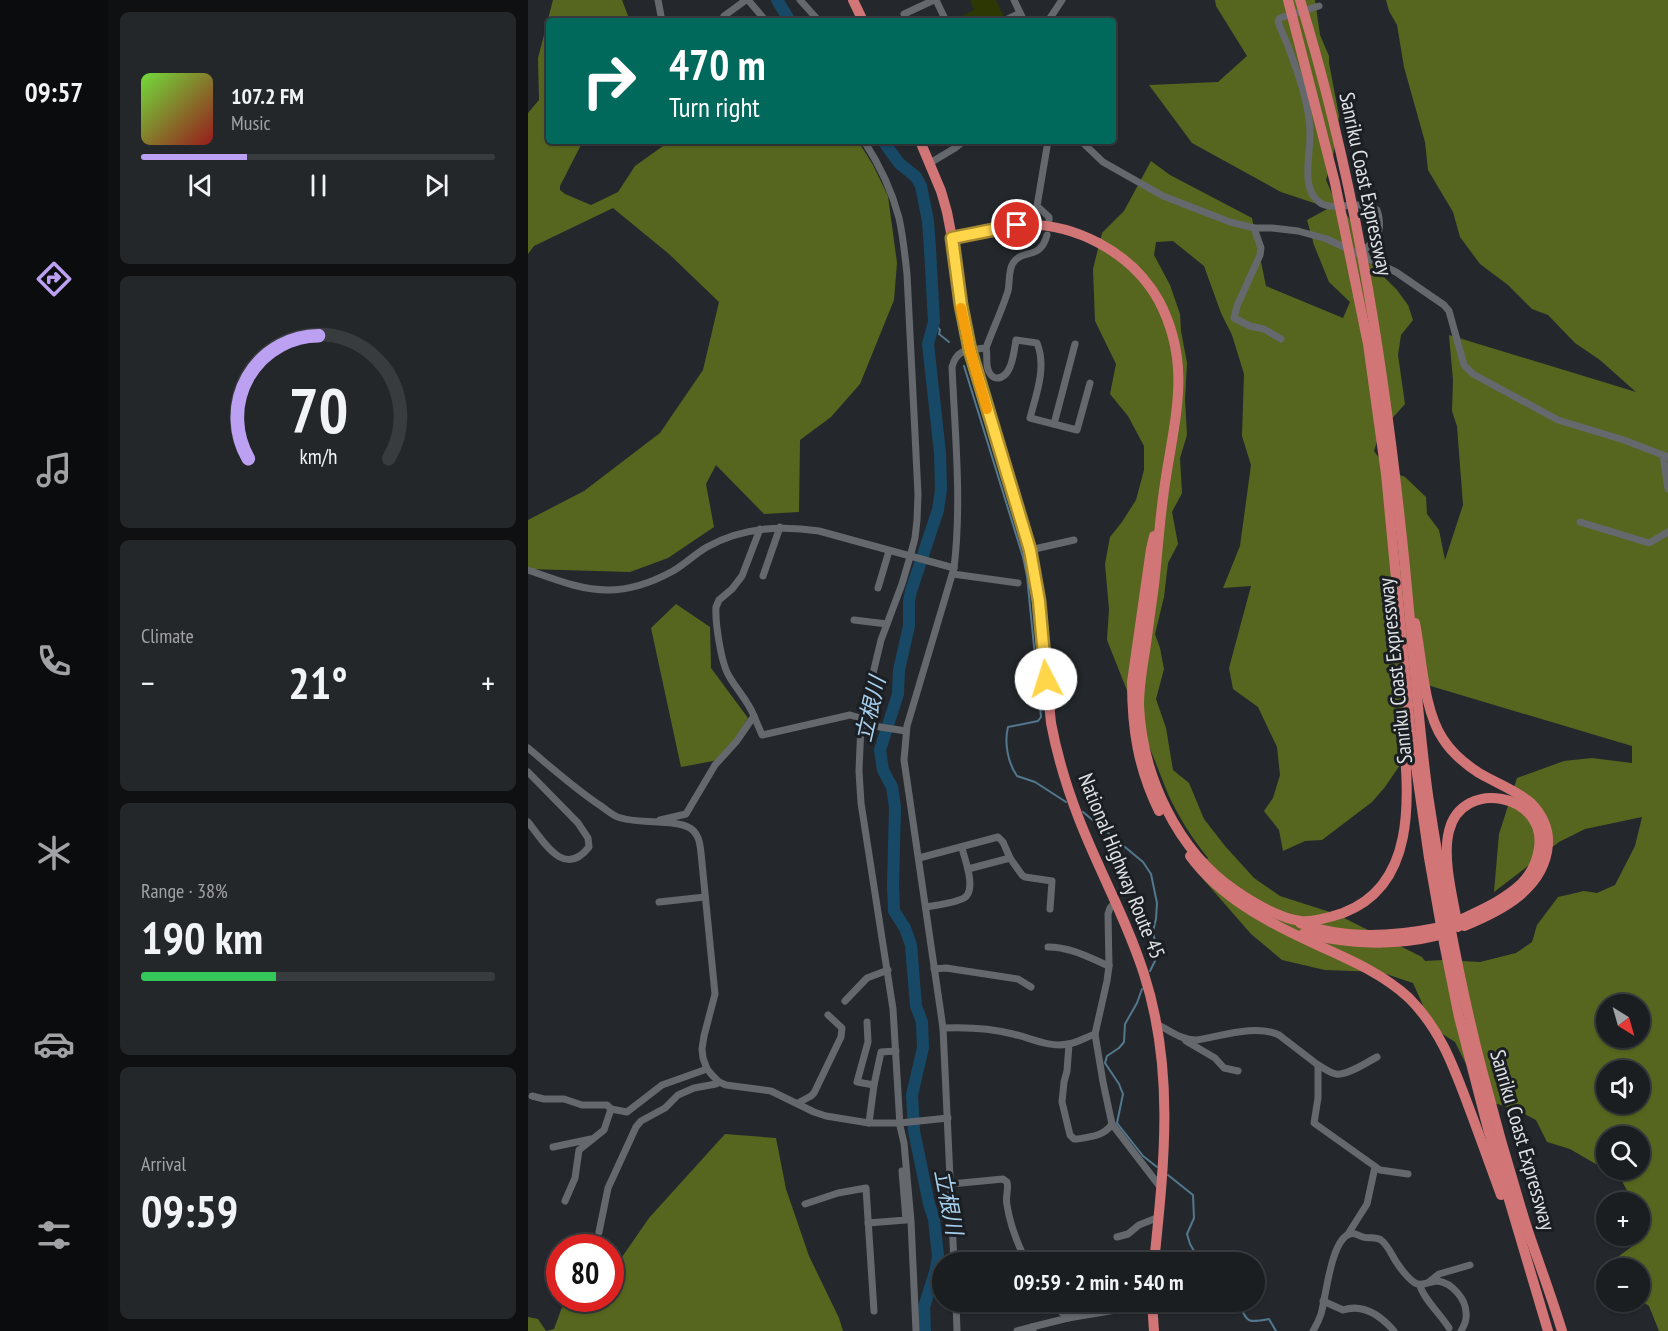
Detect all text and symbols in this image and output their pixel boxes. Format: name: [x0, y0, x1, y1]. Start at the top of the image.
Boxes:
text: 470 m: [669, 37, 766, 92]
icon: right: [570, 42, 648, 120]
text: 09:57: [25, 75, 83, 109]
text: 107.2 FM: [231, 82, 304, 110]
text: Turn right: [669, 90, 760, 124]
street label: Sanriku Coast Expressway: [1333, 90, 1399, 278]
text: Music: [231, 110, 271, 136]
icon: previous: [184, 169, 217, 202]
icon: pause: [302, 169, 335, 202]
icon: next: [420, 169, 453, 202]
pin: [991, 199, 1042, 250]
icon: arrive: [1000, 208, 1033, 241]
icon: directions: [33, 258, 75, 300]
text: 70: [288, 369, 348, 450]
text: km/h: [299, 442, 337, 470]
icon: music: [33, 449, 75, 491]
street label: Sanriku Coast Expressway: [1372, 577, 1418, 765]
text: Climate: [141, 623, 194, 649]
icon: phone: [33, 640, 75, 682]
position arrow: [1014, 647, 1078, 711]
text: 21°: [288, 653, 348, 711]
text: −: [141, 661, 155, 704]
text: +: [481, 661, 495, 704]
water label: 立根川: [849, 672, 892, 744]
street label: National Highway Route 45: [1072, 769, 1172, 963]
icon: climate: [33, 832, 75, 874]
text: Range · 38%: [141, 878, 228, 904]
text: 190 km: [141, 908, 263, 966]
north arrow: [1596, 994, 1650, 1048]
map controls: [1596, 994, 1650, 1312]
icon: car: [33, 1023, 75, 1065]
street label: Sanriku Coast Expressway: [1484, 1047, 1562, 1233]
button: sound: [1596, 1060, 1650, 1114]
button: search: [1596, 1126, 1650, 1180]
text: Arrival: [141, 1151, 186, 1177]
water label: 立根川: [929, 1167, 969, 1239]
text: 09:59: [141, 1181, 238, 1239]
button: +: [1596, 1192, 1650, 1246]
icon: filters: [33, 1214, 75, 1256]
speed limit sign: 80: [546, 1234, 624, 1312]
button: −: [1596, 1258, 1650, 1312]
text: 09:59 · 2 min · 540 m: [1013, 1268, 1184, 1296]

